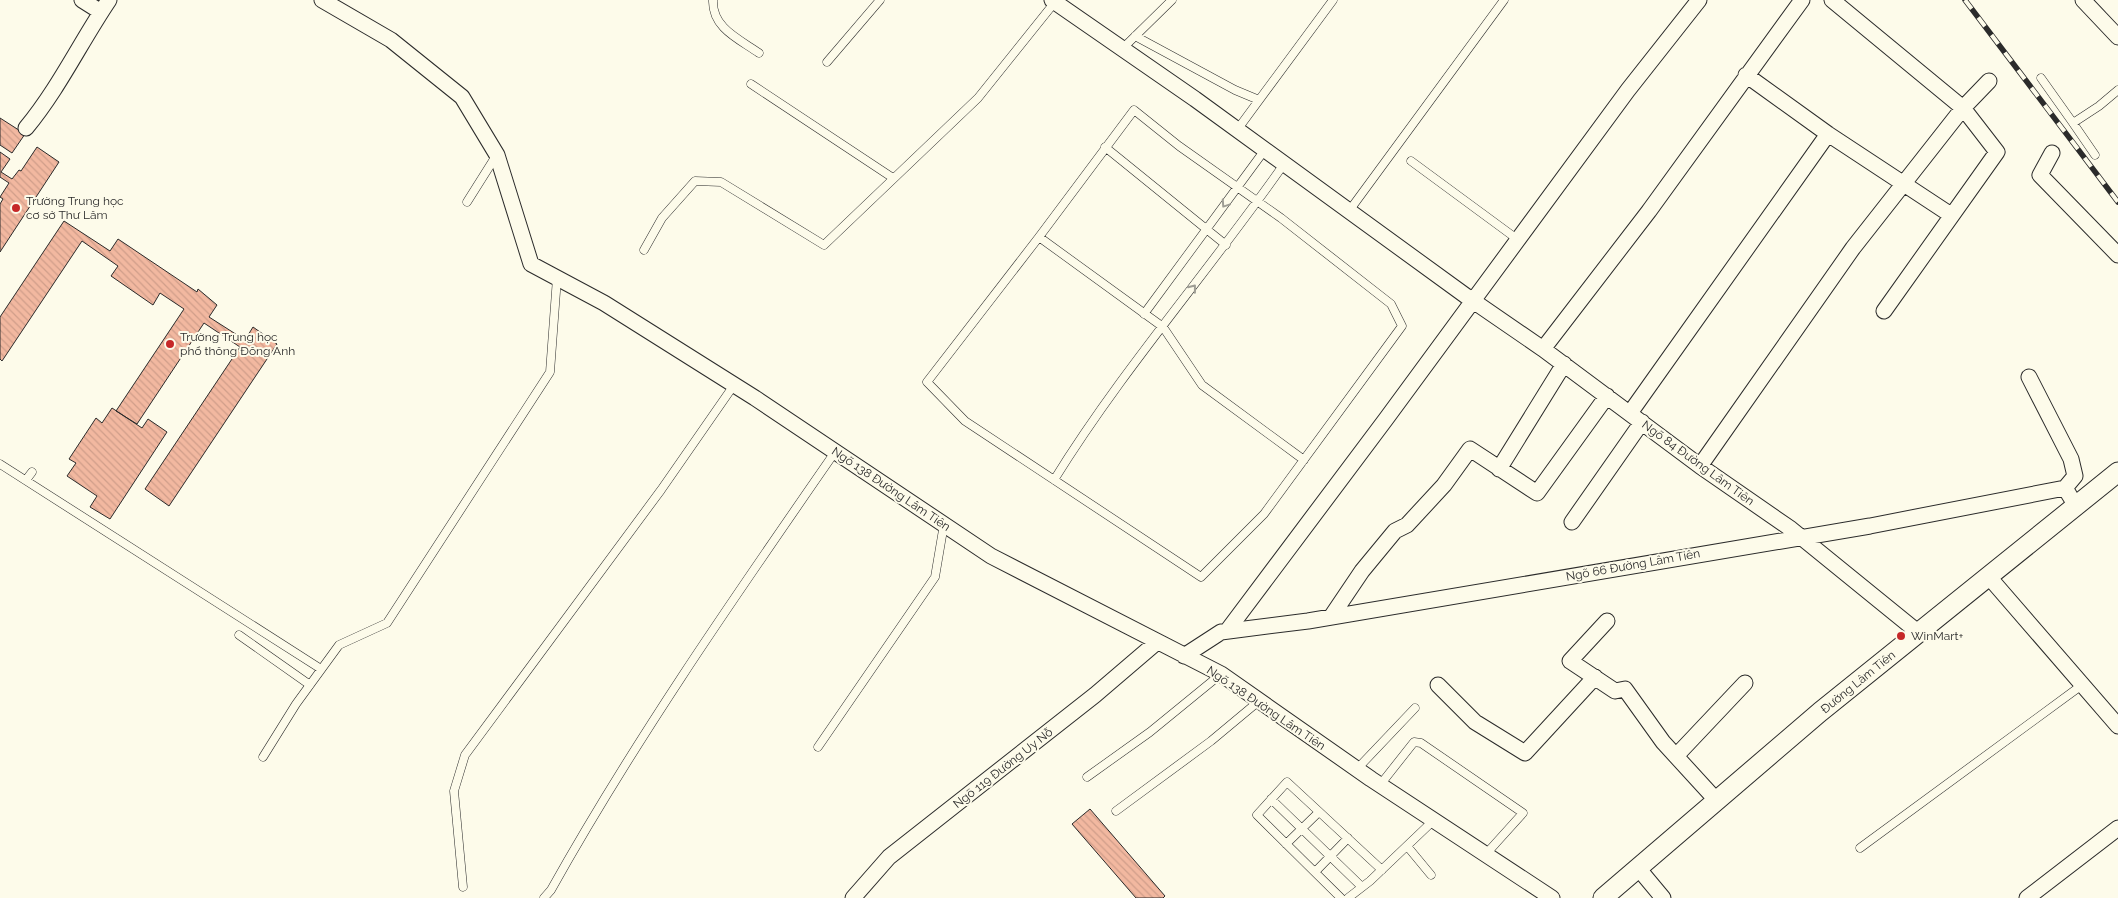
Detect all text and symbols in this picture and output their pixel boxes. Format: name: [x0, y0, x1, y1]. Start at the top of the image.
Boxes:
place label: Trường Trung học cơ sở Thư Lâm: [26, 194, 124, 222]
one-way arrow: [1222, 199, 1231, 208]
marker: Trường Trung học cơ sở Thư Lâm: [10, 202, 22, 214]
one-way arrow: [1187, 285, 1195, 294]
place label: Trường Trung học phổ thông Đông Anh: [180, 330, 295, 358]
marker: Trường Trung học phổ thông Đông Anh: [164, 338, 176, 350]
street label: Ngõ 84 Đường Lâm Tiên: [1639, 418, 1757, 508]
street label: Ngõ 138 Đường Lâm Tiên: [829, 444, 953, 534]
street label: Ngõ 66 Đường Lâm Tiên: [1565, 546, 1701, 584]
place label: WinMart+: [1911, 629, 1963, 643]
marker: WinMart+: [1895, 630, 1907, 642]
street label: Đường Lâm Tiên: [1818, 648, 1898, 716]
street label: Ngõ 138 Đường Lâm Tiên: [1204, 663, 1328, 753]
street label: Ngõ 119 Đường Uy Nỗ: [951, 725, 1055, 811]

